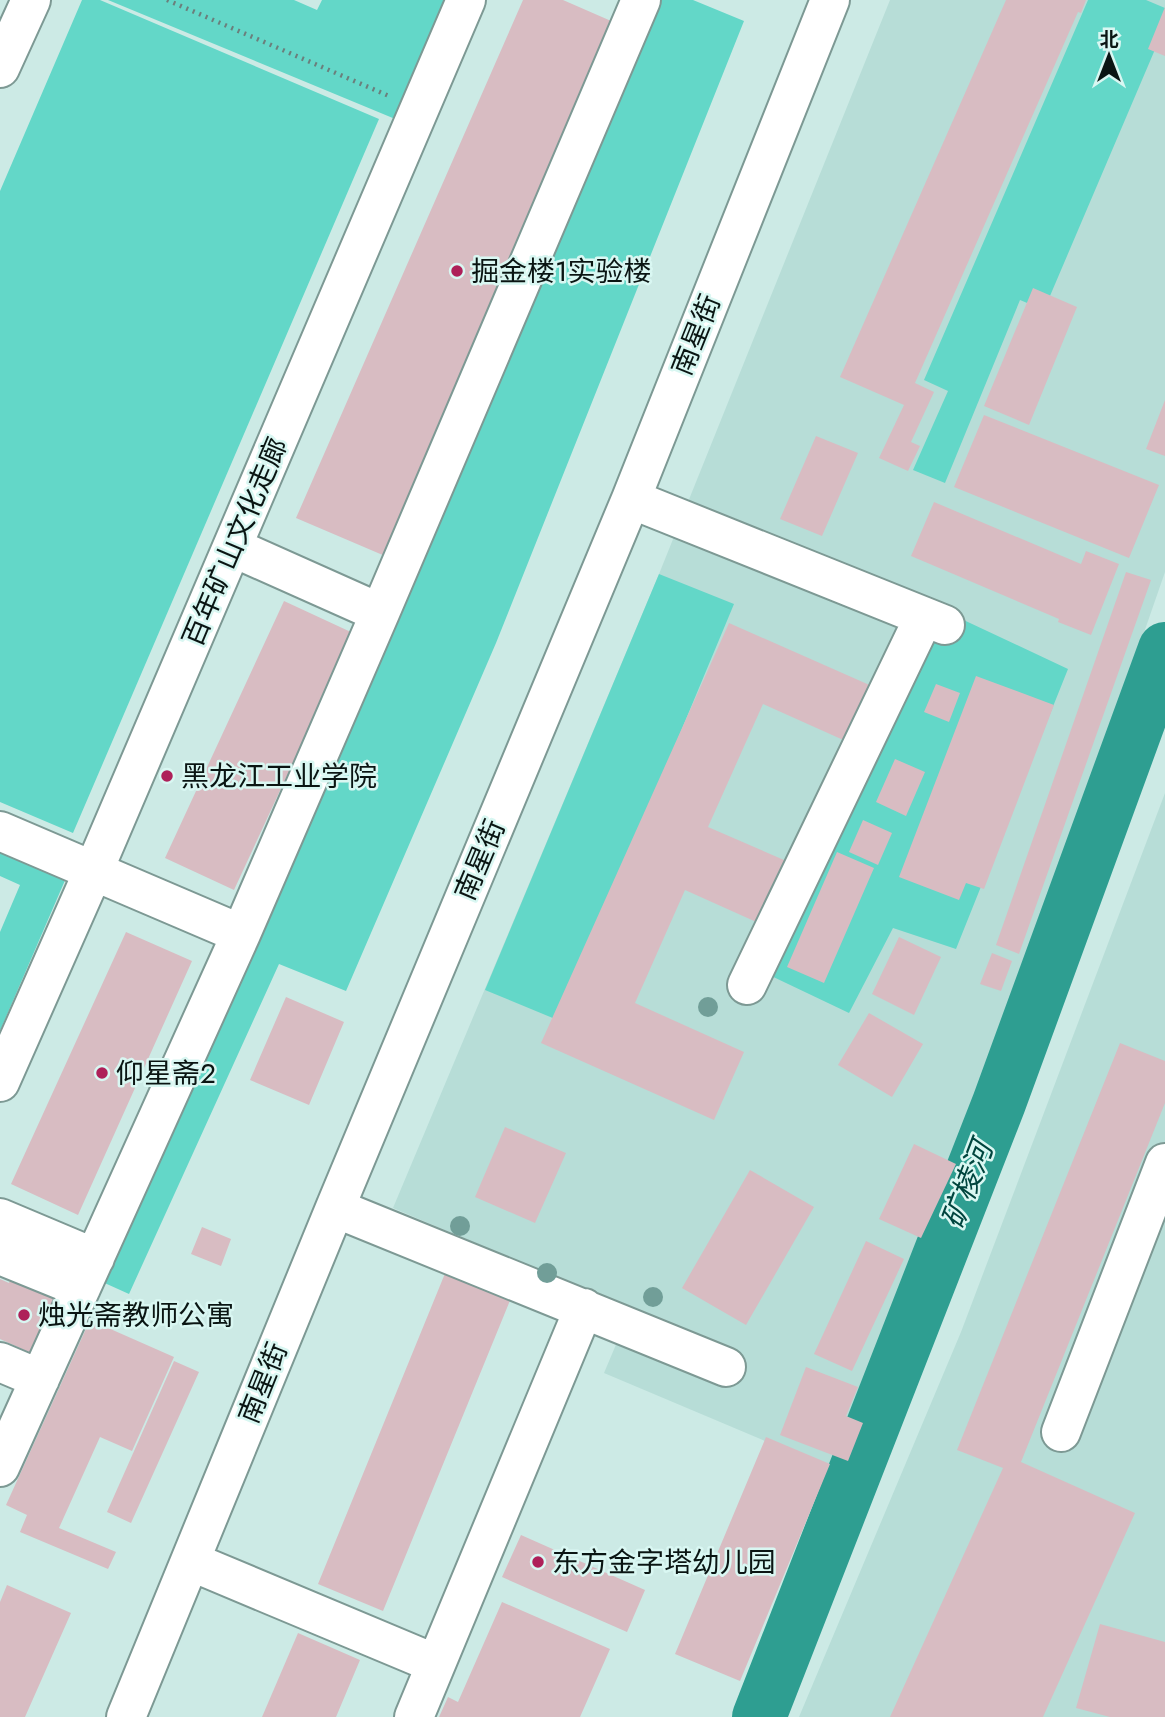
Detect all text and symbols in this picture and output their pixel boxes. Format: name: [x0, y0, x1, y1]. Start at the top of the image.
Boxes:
north arrow: [1074, 21, 1144, 91]
text: 北: [1099, 26, 1119, 53]
place label: 掘金楼1实验楼: [471, 251, 652, 292]
marker: 掘金楼1实验楼: [449, 263, 465, 279]
street label: 南星街: [661, 288, 731, 382]
street label: 百年矿山文化走廊: [172, 431, 298, 653]
place label: 黑龙江工业学院: [181, 756, 377, 797]
marker: 黑龙江工业学院: [159, 768, 175, 784]
street label: 南星街: [445, 813, 515, 907]
place label: 仰星斋2: [116, 1053, 216, 1094]
marker: 仰星斋2: [94, 1065, 110, 1081]
water label: 矿棱河: [931, 1131, 1005, 1235]
place label: 烛光斋教师公寓: [38, 1295, 234, 1336]
marker: 烛光斋教师公寓: [16, 1307, 32, 1323]
street label: 南星街: [228, 1336, 298, 1430]
place label: 东方金字塔幼儿园: [552, 1542, 776, 1583]
marker: 东方金字塔幼儿园: [530, 1554, 546, 1570]

